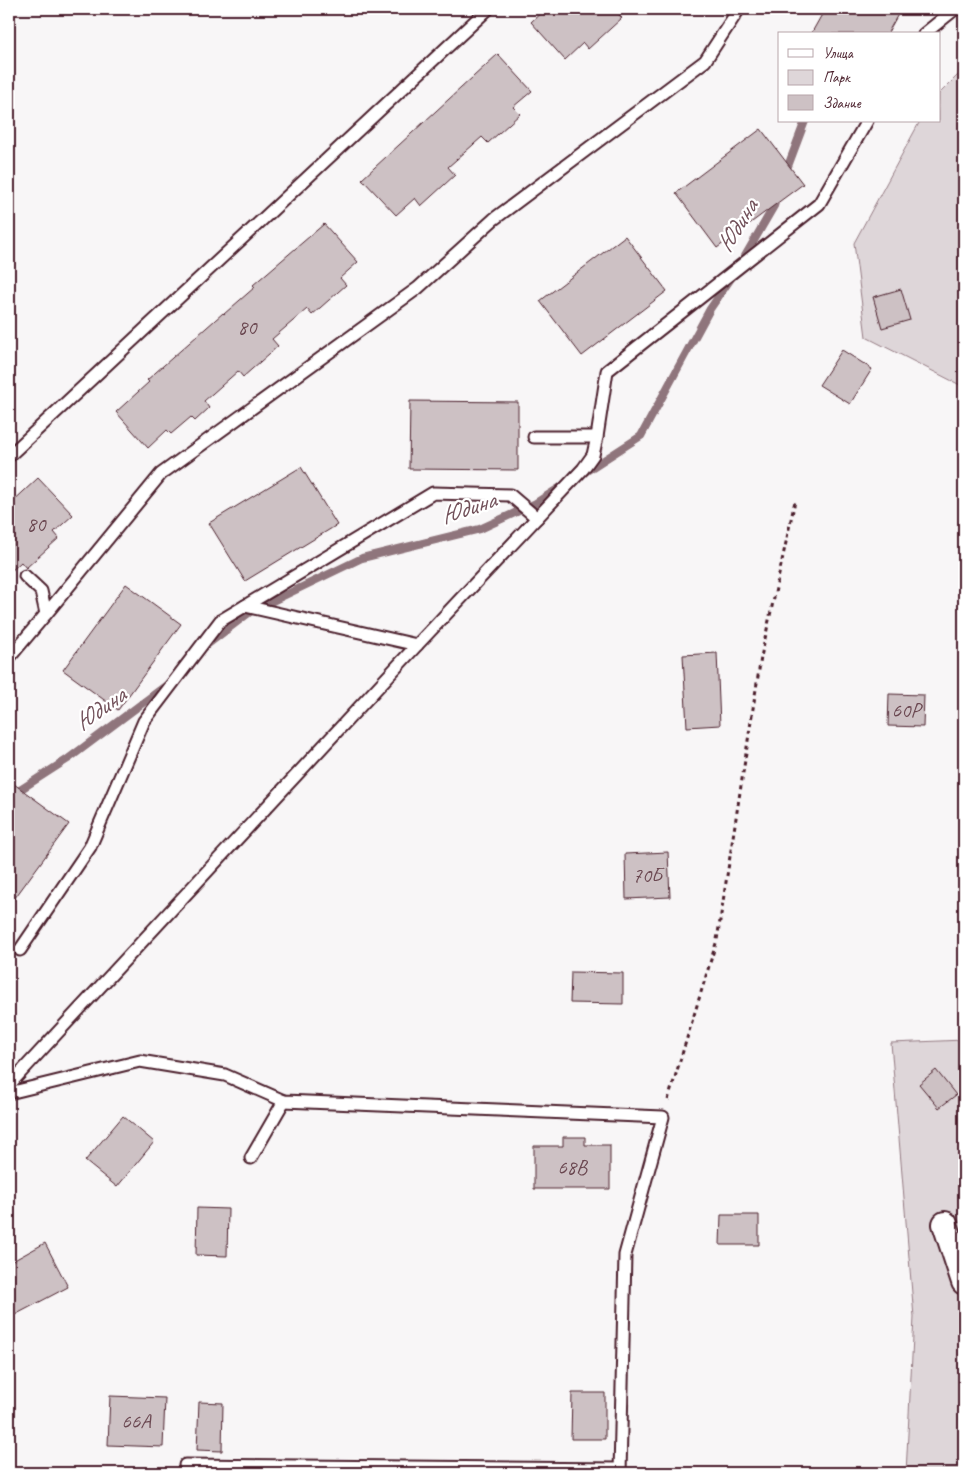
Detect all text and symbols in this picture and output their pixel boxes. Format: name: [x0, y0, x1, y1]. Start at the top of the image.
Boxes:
legend: [778, 32, 940, 122]
text: Улица: [823, 44, 854, 63]
text: Парк: [823, 68, 851, 87]
text: Здание: [823, 94, 862, 113]
water label: Юдина: [709, 192, 766, 258]
house number: 80: [238, 314, 258, 340]
water label: Юдина: [436, 483, 502, 532]
house number: 80: [27, 511, 47, 537]
water label: Юдина: [68, 678, 134, 738]
house number: 60Р: [892, 697, 923, 723]
house number: 70Б: [632, 862, 665, 888]
house number: 68В: [557, 1154, 589, 1180]
house number: 66А: [121, 1408, 152, 1434]

